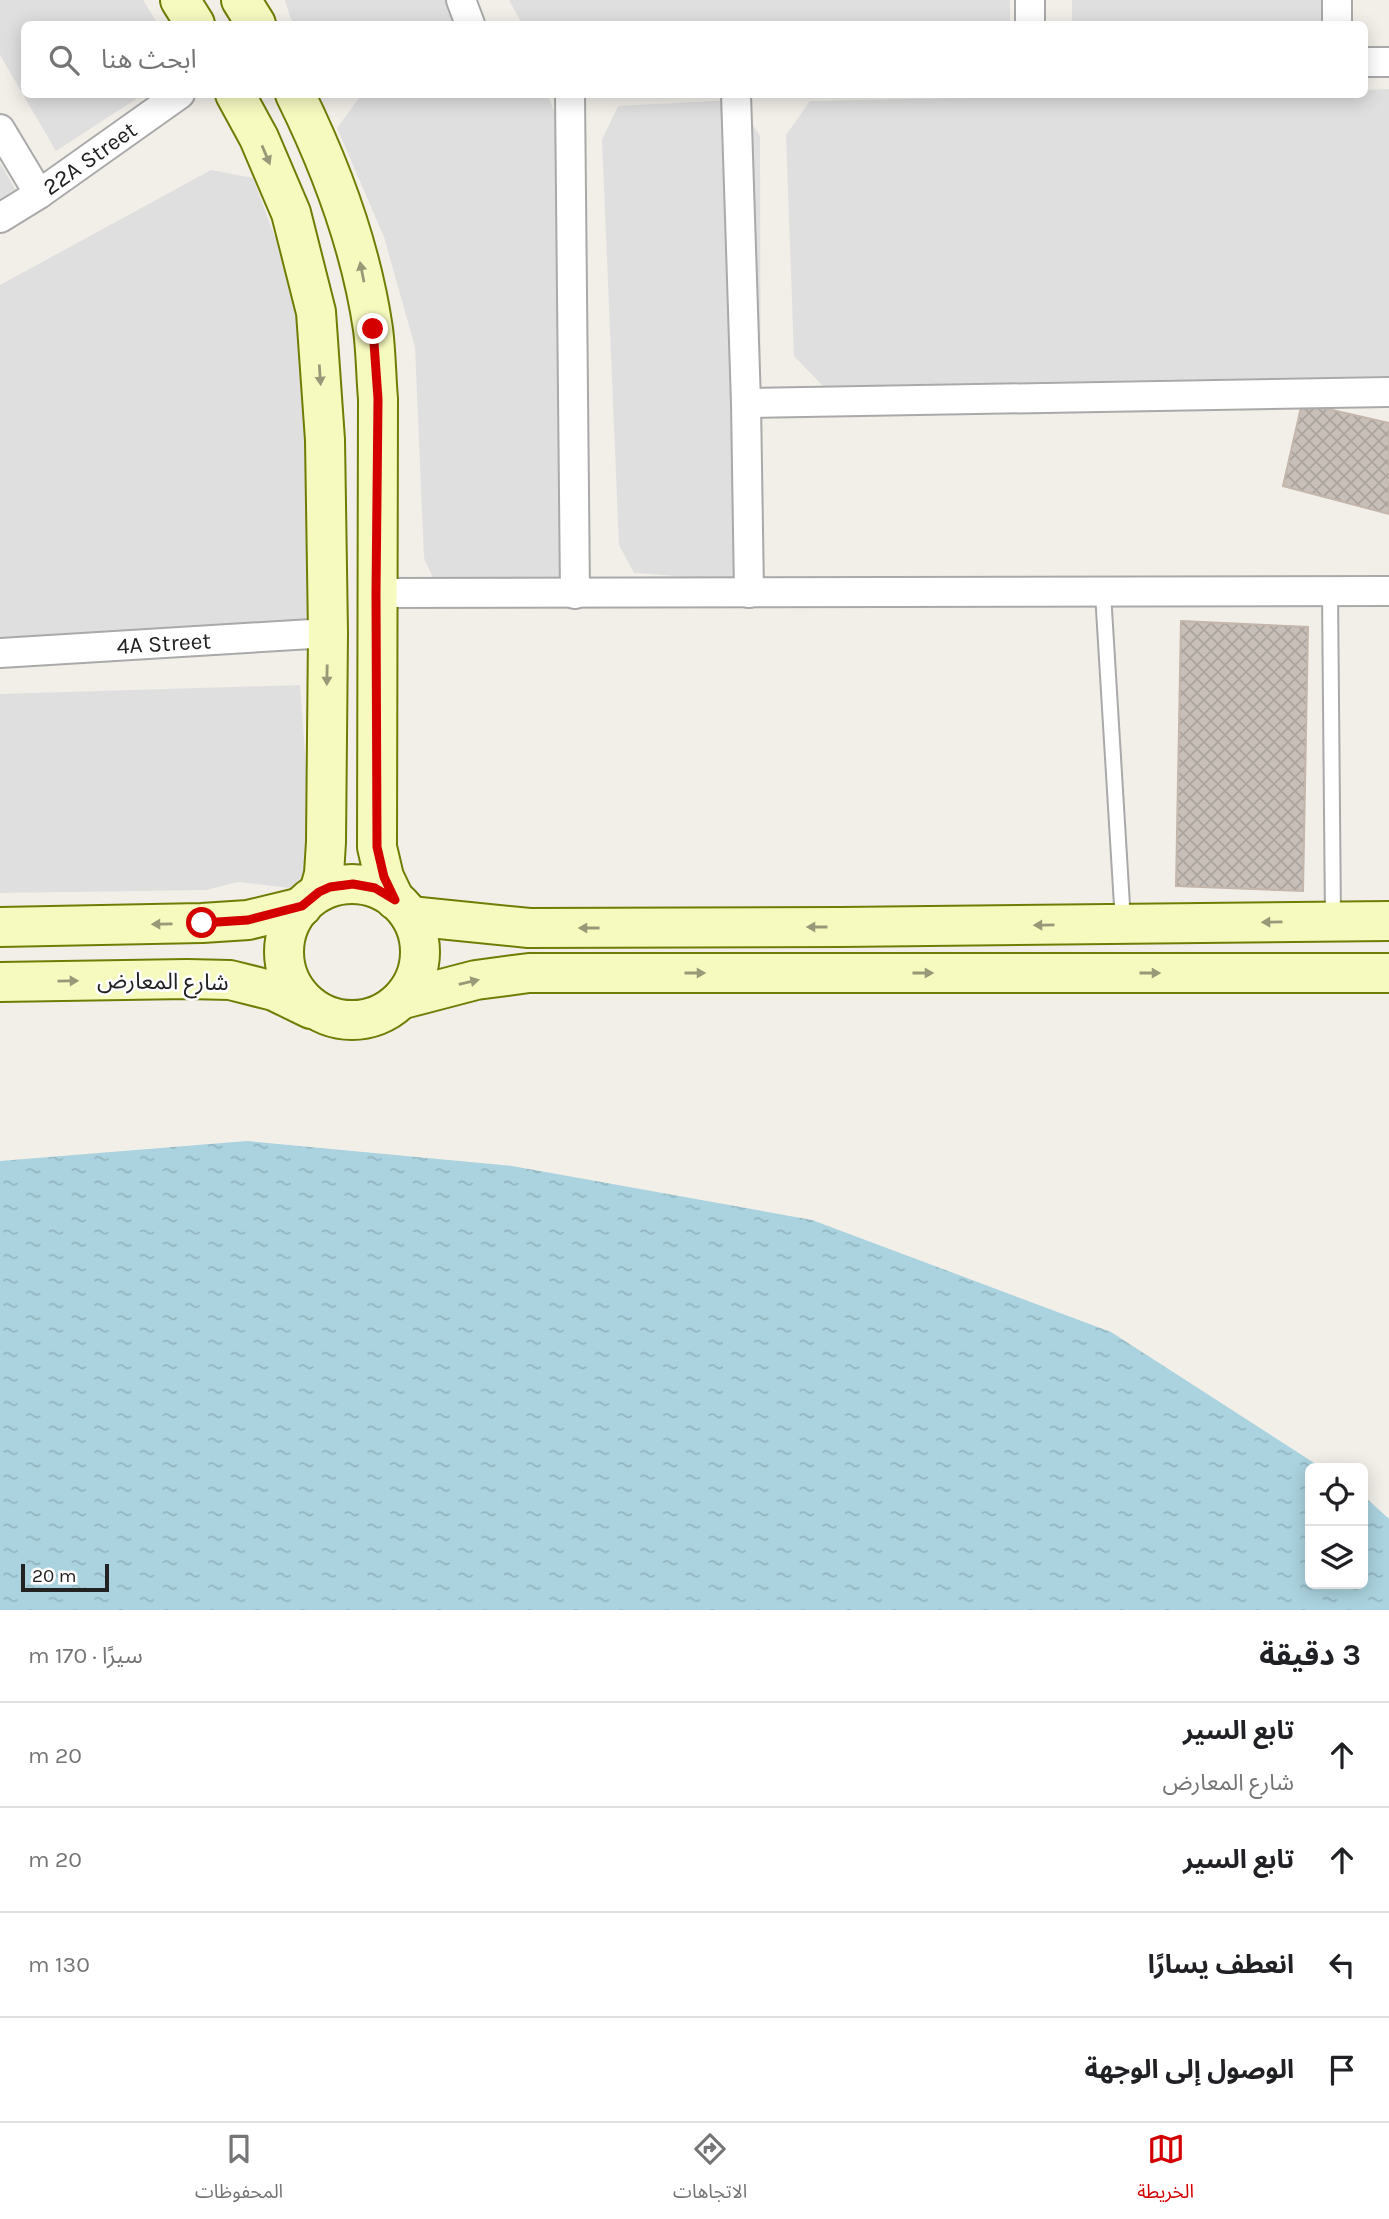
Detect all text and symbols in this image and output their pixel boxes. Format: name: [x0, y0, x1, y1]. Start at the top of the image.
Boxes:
search box: [21, 21, 1368, 98]
icon: search: [45, 41, 83, 79]
text: ابحث هنا: [101, 44, 197, 75]
street label: 22A Street: [38, 116, 142, 201]
one-way arrow: [261, 145, 272, 166]
one-way arrow: [356, 261, 367, 283]
route end: [357, 313, 388, 344]
one-way arrow: [315, 364, 326, 386]
street label: 4A Street: [116, 627, 212, 660]
one-way arrow: [321, 665, 333, 687]
route start: [186, 907, 217, 938]
one-way arrow: [1261, 916, 1283, 928]
one-way arrow: [151, 918, 173, 929]
one-way arrow: [1033, 919, 1055, 931]
one-way arrow: [806, 921, 828, 933]
one-way arrow: [578, 922, 600, 934]
street label: شارع المعارض: [97, 967, 229, 999]
one-way arrow: [685, 967, 707, 979]
one-way arrow: [912, 967, 934, 979]
one-way arrow: [1140, 967, 1162, 979]
one-way arrow: [57, 975, 79, 986]
one-way arrow: [458, 976, 480, 987]
map controls: [1305, 1463, 1368, 1589]
button: locate: [1305, 1463, 1368, 1526]
button: layers: [1305, 1526, 1368, 1589]
scale bar: [21, 1561, 108, 1593]
text: 20 m: [32, 1565, 77, 1587]
text: 3 دقيقة: [1259, 1637, 1361, 1673]
text: سيرًا · 170 m: [28, 1642, 143, 1669]
text: تابع السير: [1183, 1715, 1294, 1746]
icon: ahead: [1323, 1736, 1361, 1774]
text: 20 m: [28, 1742, 82, 1769]
text: شارع المعارض: [1162, 1769, 1294, 1796]
icon: ahead: [1323, 1841, 1361, 1879]
text: تابع السير: [1183, 1844, 1294, 1875]
text: 20 m: [28, 1846, 82, 1873]
icon: left: [1323, 1946, 1361, 1984]
text: انعطف يسارًا: [1148, 1949, 1294, 1980]
text: 130 m: [28, 1951, 90, 1978]
icon: arrive: [1323, 2051, 1361, 2089]
text: الوصول إلى الوجهة: [1085, 2054, 1294, 2085]
tab: المحفوظات: [195, 2130, 283, 2212]
tab: الاتجاهات: [673, 2130, 747, 2212]
tab: الخريطة: [1137, 2130, 1194, 2212]

